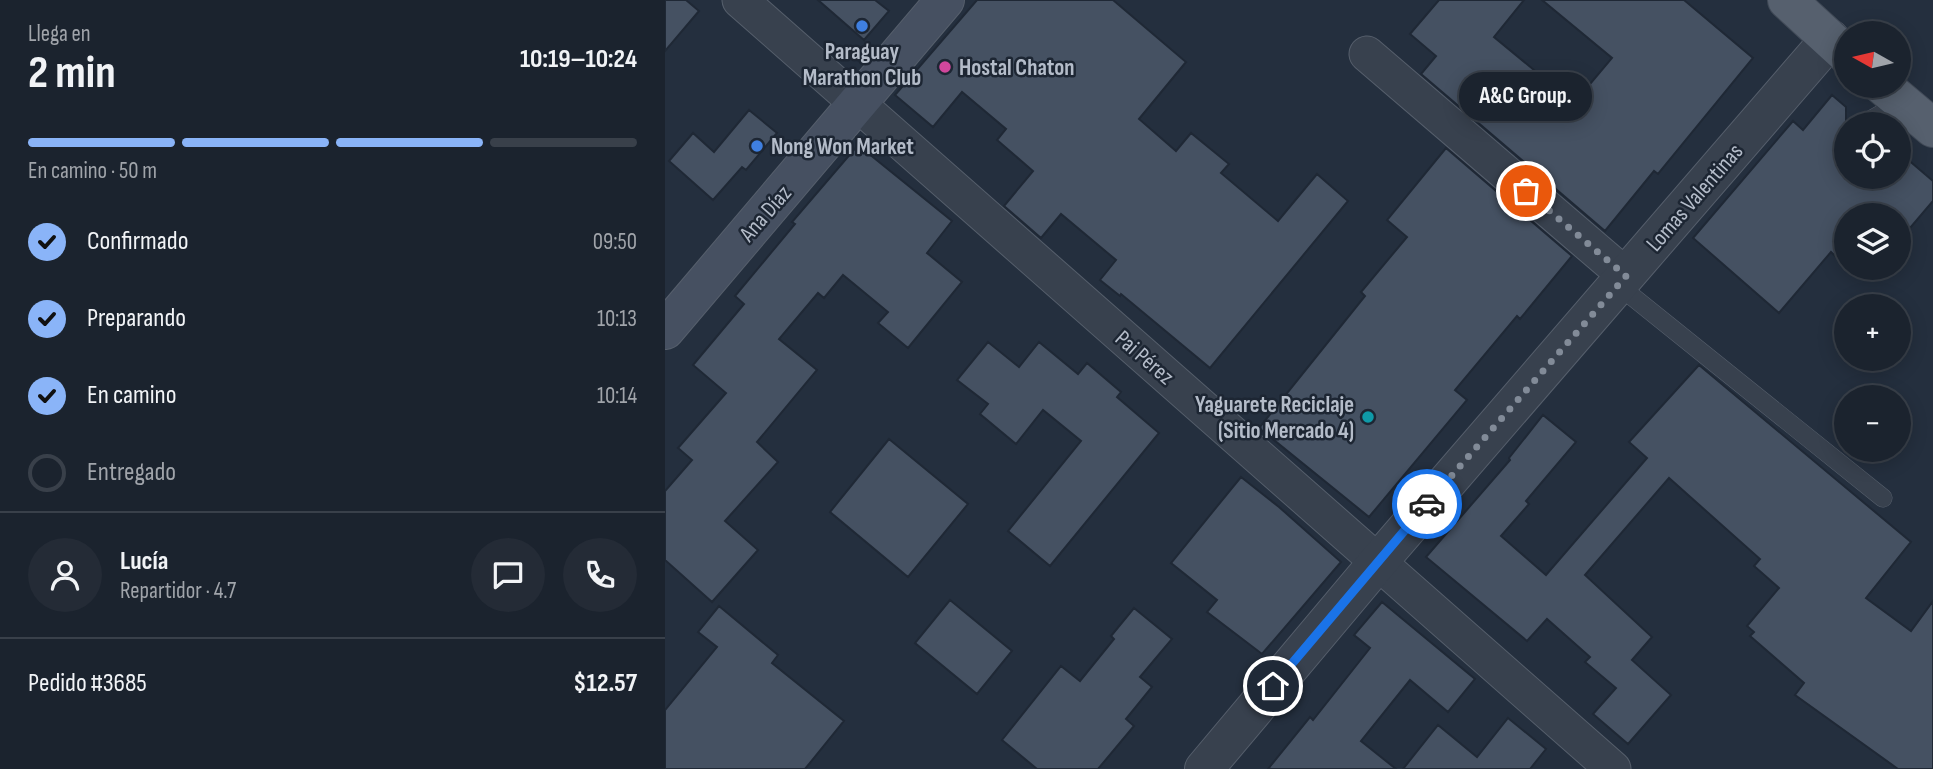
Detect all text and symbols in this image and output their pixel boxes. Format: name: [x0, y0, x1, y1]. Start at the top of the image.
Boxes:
marker: Paraguay Marathon Club: [854, 18, 870, 34]
text: Llega en: [28, 20, 91, 48]
north arrow: [1834, 21, 1911, 98]
map controls: [1834, 21, 1911, 462]
place label: Paraguay Marathon Club: [803, 38, 921, 92]
text: 10:19–10:24: [520, 44, 637, 75]
text: 2 min: [28, 46, 116, 101]
place label: Hostal Chaton: [959, 54, 1075, 82]
marker: Hostal Chaton: [937, 59, 953, 75]
callout: A&C Group.: [1459, 72, 1593, 121]
text: A&C Group.: [1479, 82, 1572, 110]
button: locate: [1834, 112, 1911, 189]
place label: Nong Won Market: [771, 133, 914, 161]
marker: Nong Won Market: [749, 138, 765, 154]
street label: Lomas Valentinas: [1640, 138, 1749, 257]
text: En camino · 50 m: [28, 157, 157, 185]
pin: [1496, 161, 1556, 221]
icon: bag: [1507, 172, 1545, 210]
street label: Ana Díaz: [733, 180, 798, 248]
button: layers: [1834, 203, 1911, 280]
icon: check: [28, 223, 66, 261]
text: Confirmado: [87, 226, 188, 257]
text: 09:50: [593, 228, 637, 256]
button: +: [1834, 294, 1911, 371]
icon: check: [28, 300, 66, 338]
text: Preparando: [87, 303, 186, 334]
text: 10:13: [597, 305, 637, 333]
street label: Pai Pérez: [1109, 325, 1180, 391]
icon: check: [28, 377, 66, 415]
text: En camino: [87, 380, 177, 411]
text: 10:14: [597, 382, 637, 410]
button: −: [1834, 385, 1911, 462]
place label: Yaguarete Reciclaje (Sitio Mercado 4): [1195, 391, 1354, 445]
marker: Yaguarete Reciclaje (Sitio Mercado 4): [1360, 409, 1376, 425]
text: Entregado: [87, 457, 176, 488]
courier: [1392, 469, 1462, 539]
icon: car: [1408, 485, 1446, 523]
button: person: [28, 538, 102, 612]
button: chat: [471, 538, 545, 612]
button: phone: [563, 538, 637, 612]
text: Lucía: [120, 546, 168, 577]
text: Repartidor · 4.7: [120, 577, 236, 605]
pin: [1243, 656, 1303, 716]
icon: home: [1254, 667, 1292, 705]
text: Pedido #3685: [28, 668, 147, 699]
text: $12.57: [573, 668, 637, 699]

